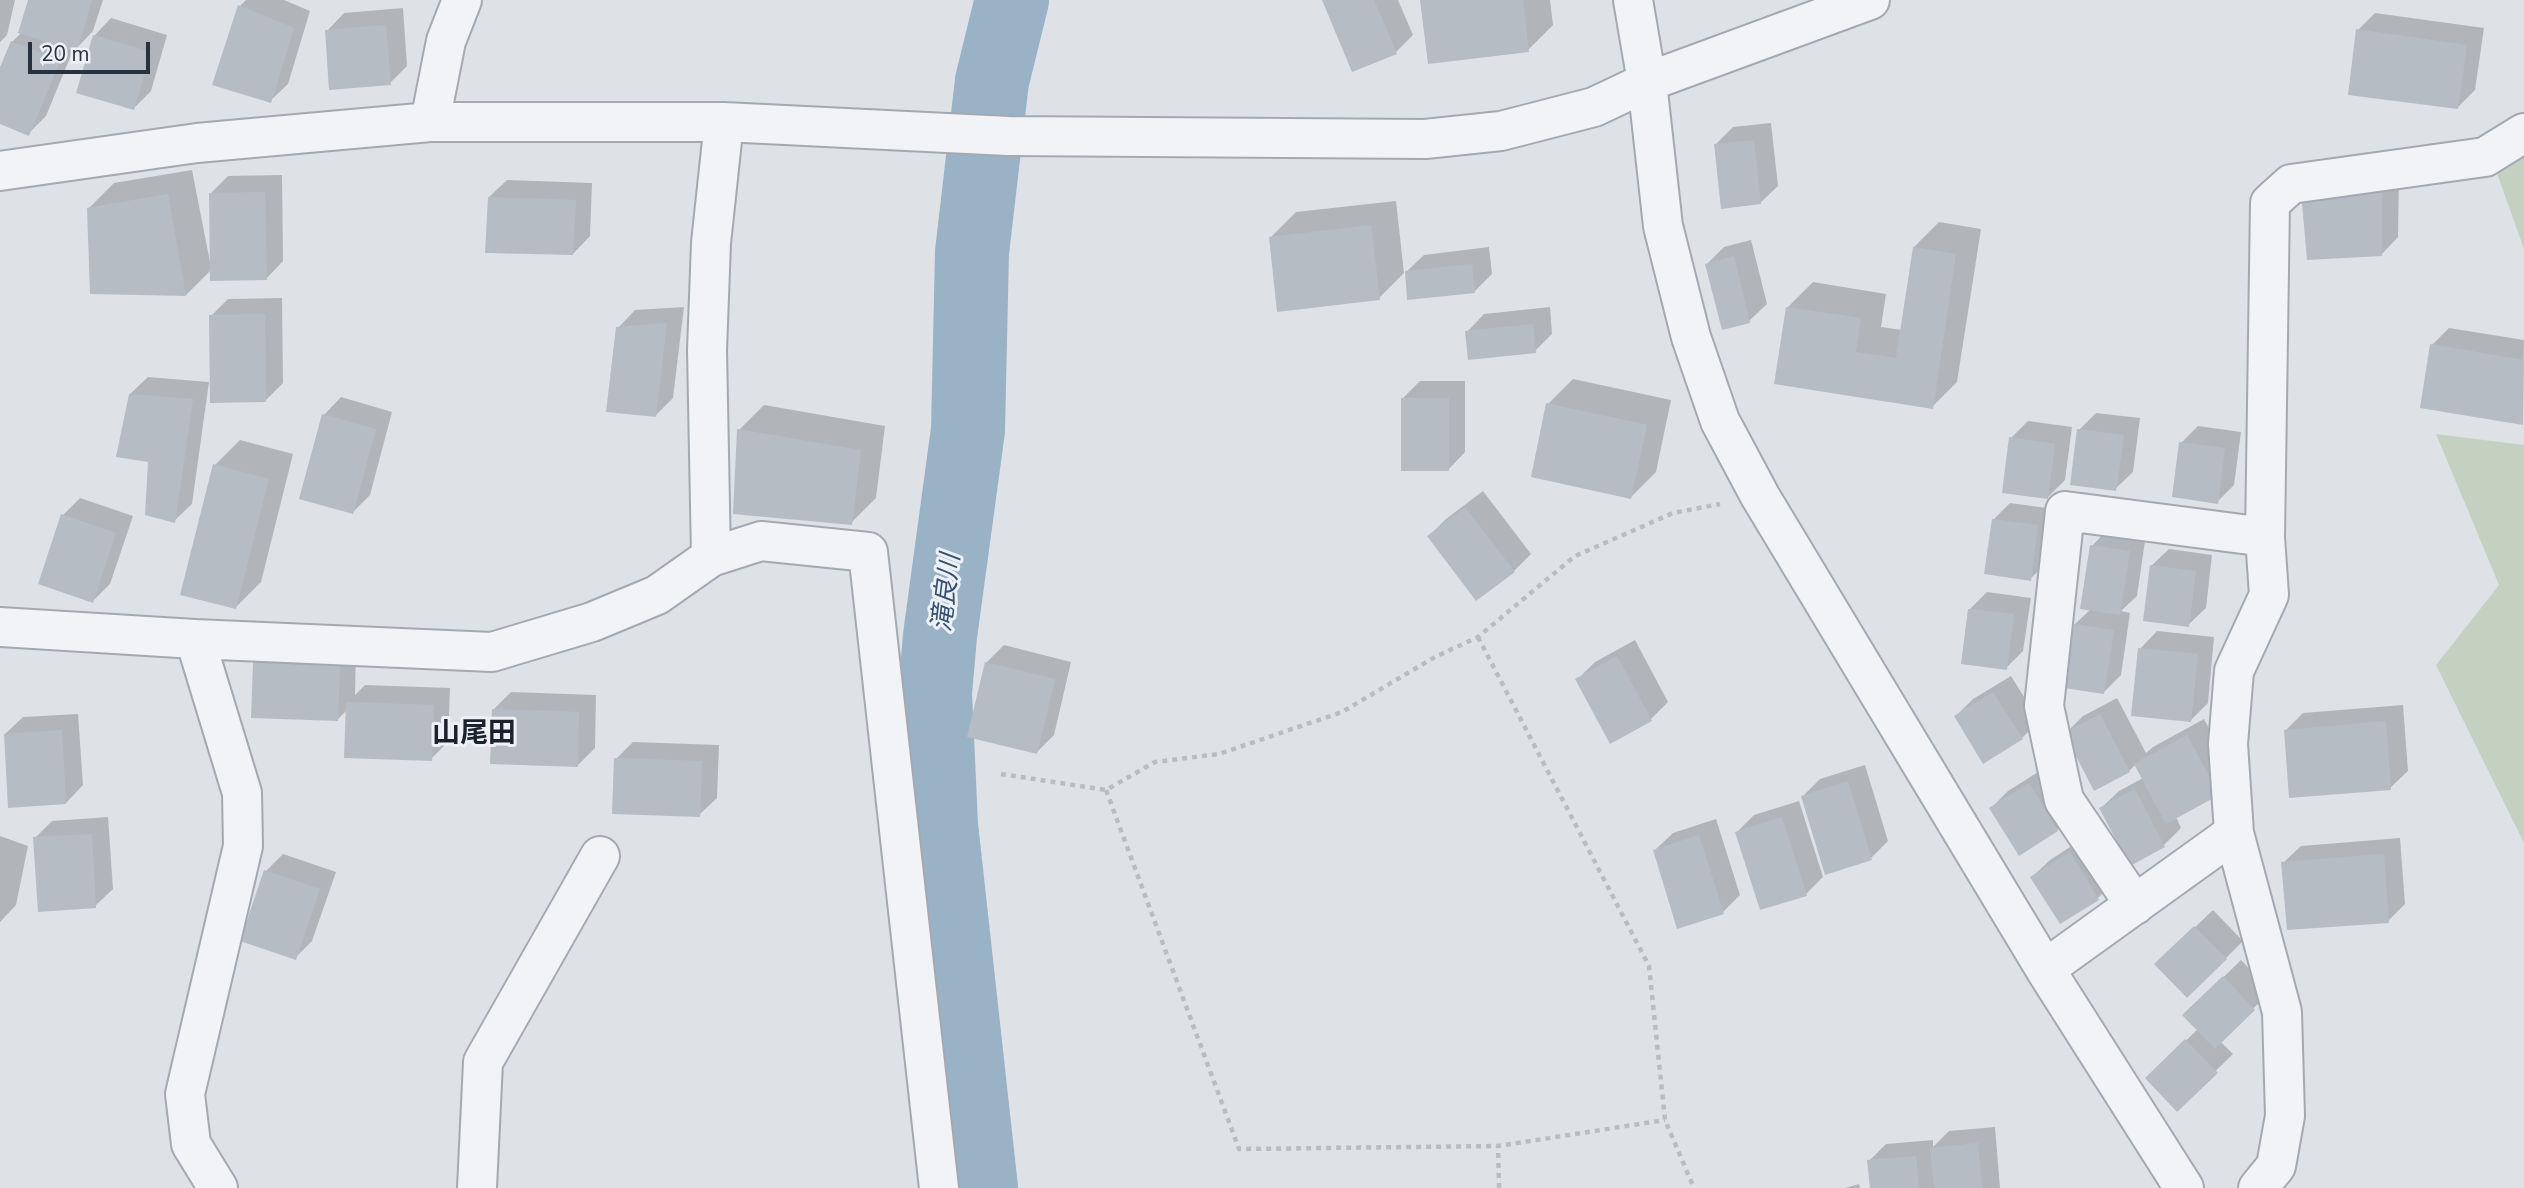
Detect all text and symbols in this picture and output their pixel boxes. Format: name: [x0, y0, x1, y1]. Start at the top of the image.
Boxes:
scale bar: [32, 28, 154, 72]
text: 20 m: [41, 40, 90, 68]
water label: 滝良川: [928, 552, 968, 634]
district label: 山尾田: [432, 718, 516, 752]

